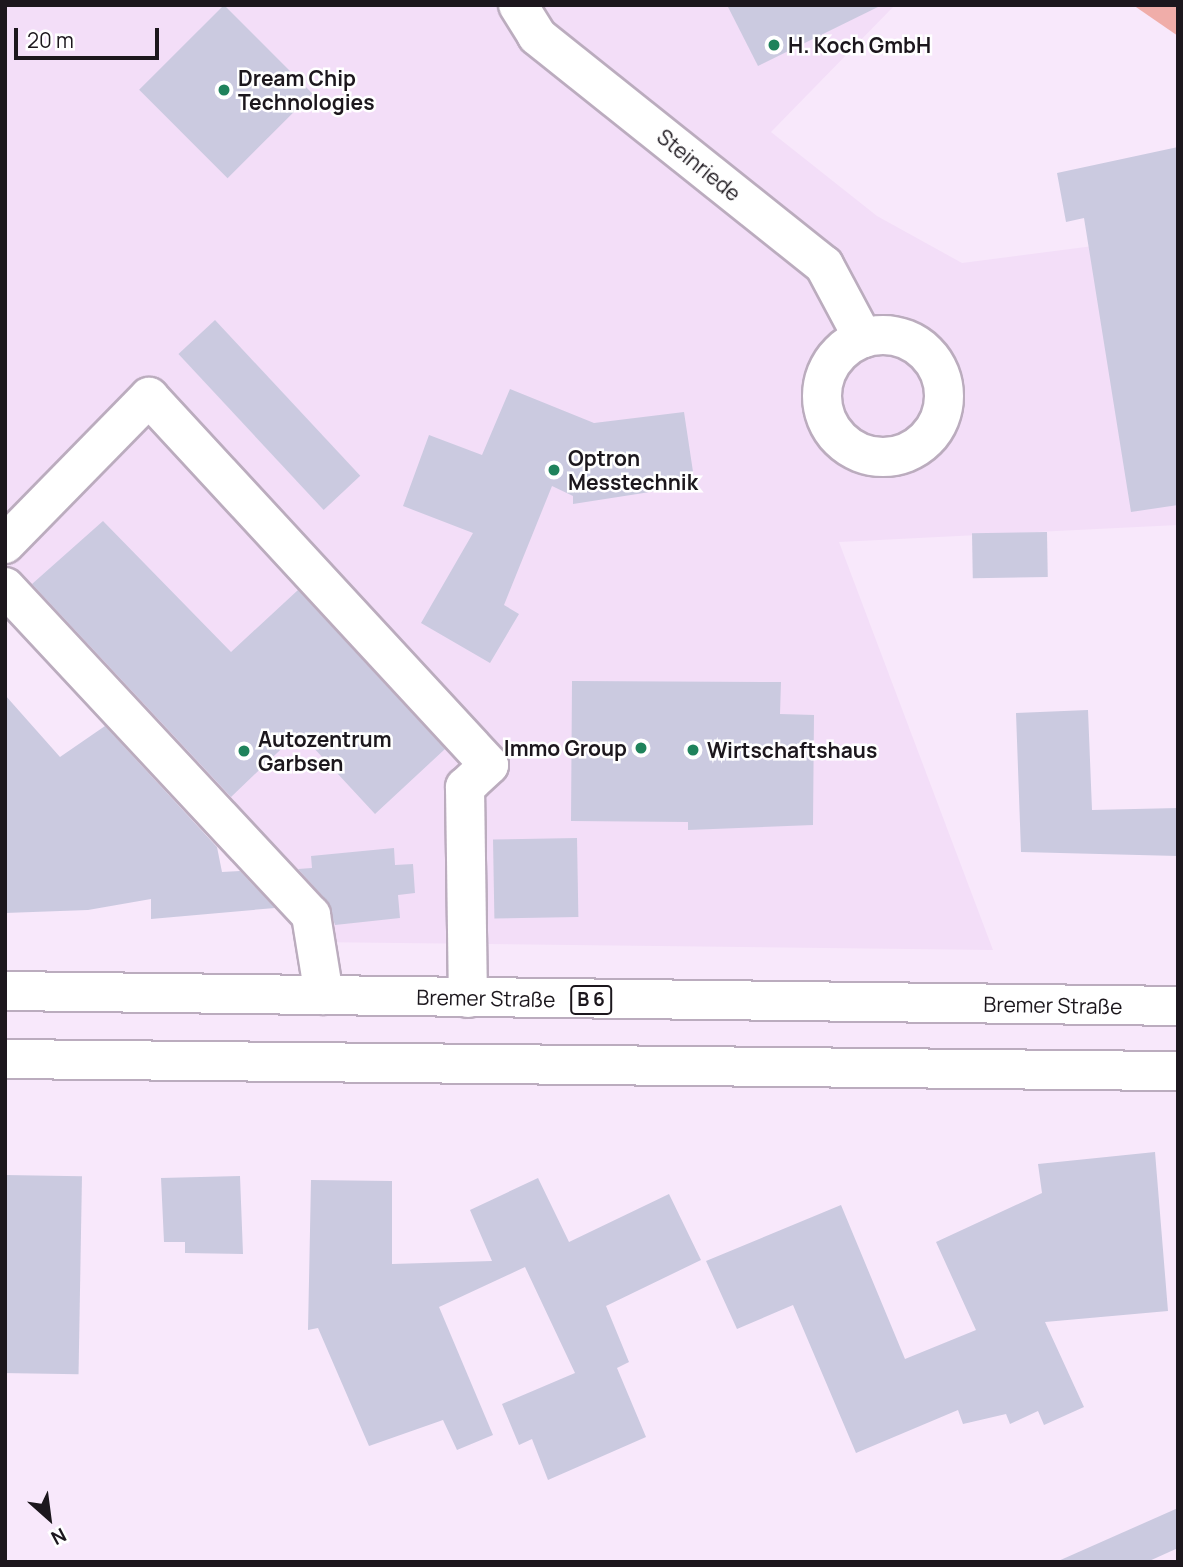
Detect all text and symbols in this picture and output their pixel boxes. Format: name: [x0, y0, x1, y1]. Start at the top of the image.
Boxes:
scale bar: [18, 14, 163, 58]
text: 20 m: [27, 26, 74, 54]
place label: H. Koch GmbH: [788, 32, 931, 58]
marker: H. Koch GmbH: [766, 37, 782, 53]
place label: Dream Chip Technologies: [238, 65, 375, 115]
marker: Dream Chip Technologies: [216, 82, 232, 98]
street label: Steinriede: [652, 124, 746, 206]
place label: Optron Messtechnik: [568, 445, 698, 495]
marker: Optron Messtechnik: [546, 462, 562, 478]
place label: Autozentrum Garbsen: [258, 726, 392, 776]
place label: Immo Group: [504, 735, 627, 761]
place label: Wirtschaftshaus: [707, 737, 877, 763]
marker: Immo Group: [633, 740, 649, 756]
marker: Wirtschaftshaus: [685, 742, 701, 758]
marker: Autozentrum Garbsen: [236, 743, 252, 759]
street label: Bremer Straße: [416, 984, 556, 1012]
road number: B 6: [570, 984, 612, 1016]
street label: Bremer Straße: [983, 991, 1123, 1019]
north arrow: [14, 1483, 84, 1553]
text: N: [47, 1522, 71, 1551]

